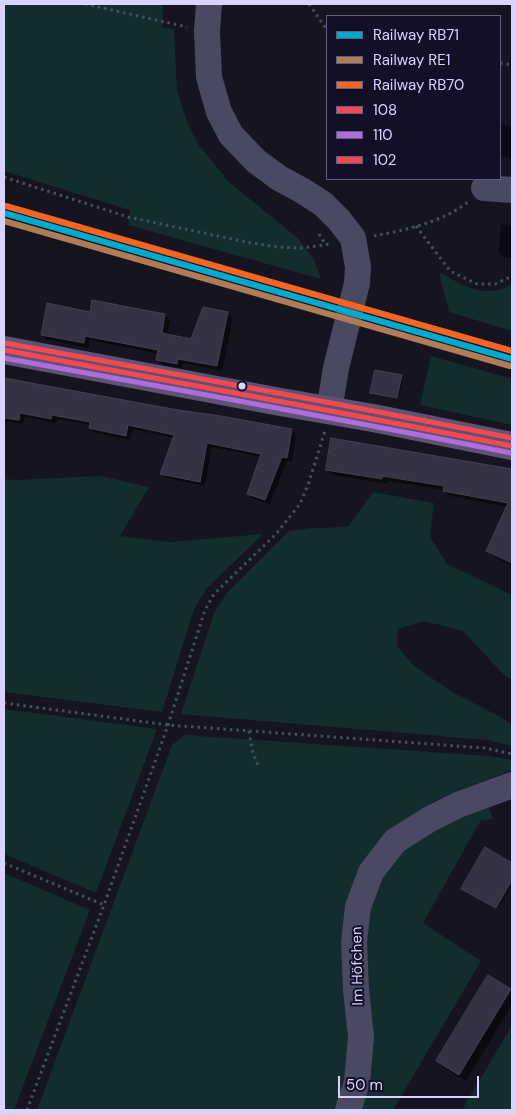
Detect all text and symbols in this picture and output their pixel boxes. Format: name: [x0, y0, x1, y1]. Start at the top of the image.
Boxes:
legend: [326, 15, 501, 180]
text: Railway RB71: [373, 25, 459, 45]
text: Railway RE1: [373, 50, 450, 70]
text: Railway RB70: [373, 75, 464, 95]
text: 108: [373, 100, 397, 120]
text: 110: [373, 125, 393, 145]
text: 102: [373, 150, 396, 170]
unlabelled marker: [237, 381, 247, 391]
street label: Im Höfchen: [348, 926, 368, 1006]
scale bar: [341, 1066, 482, 1098]
text: 50 m: [346, 1075, 383, 1095]

